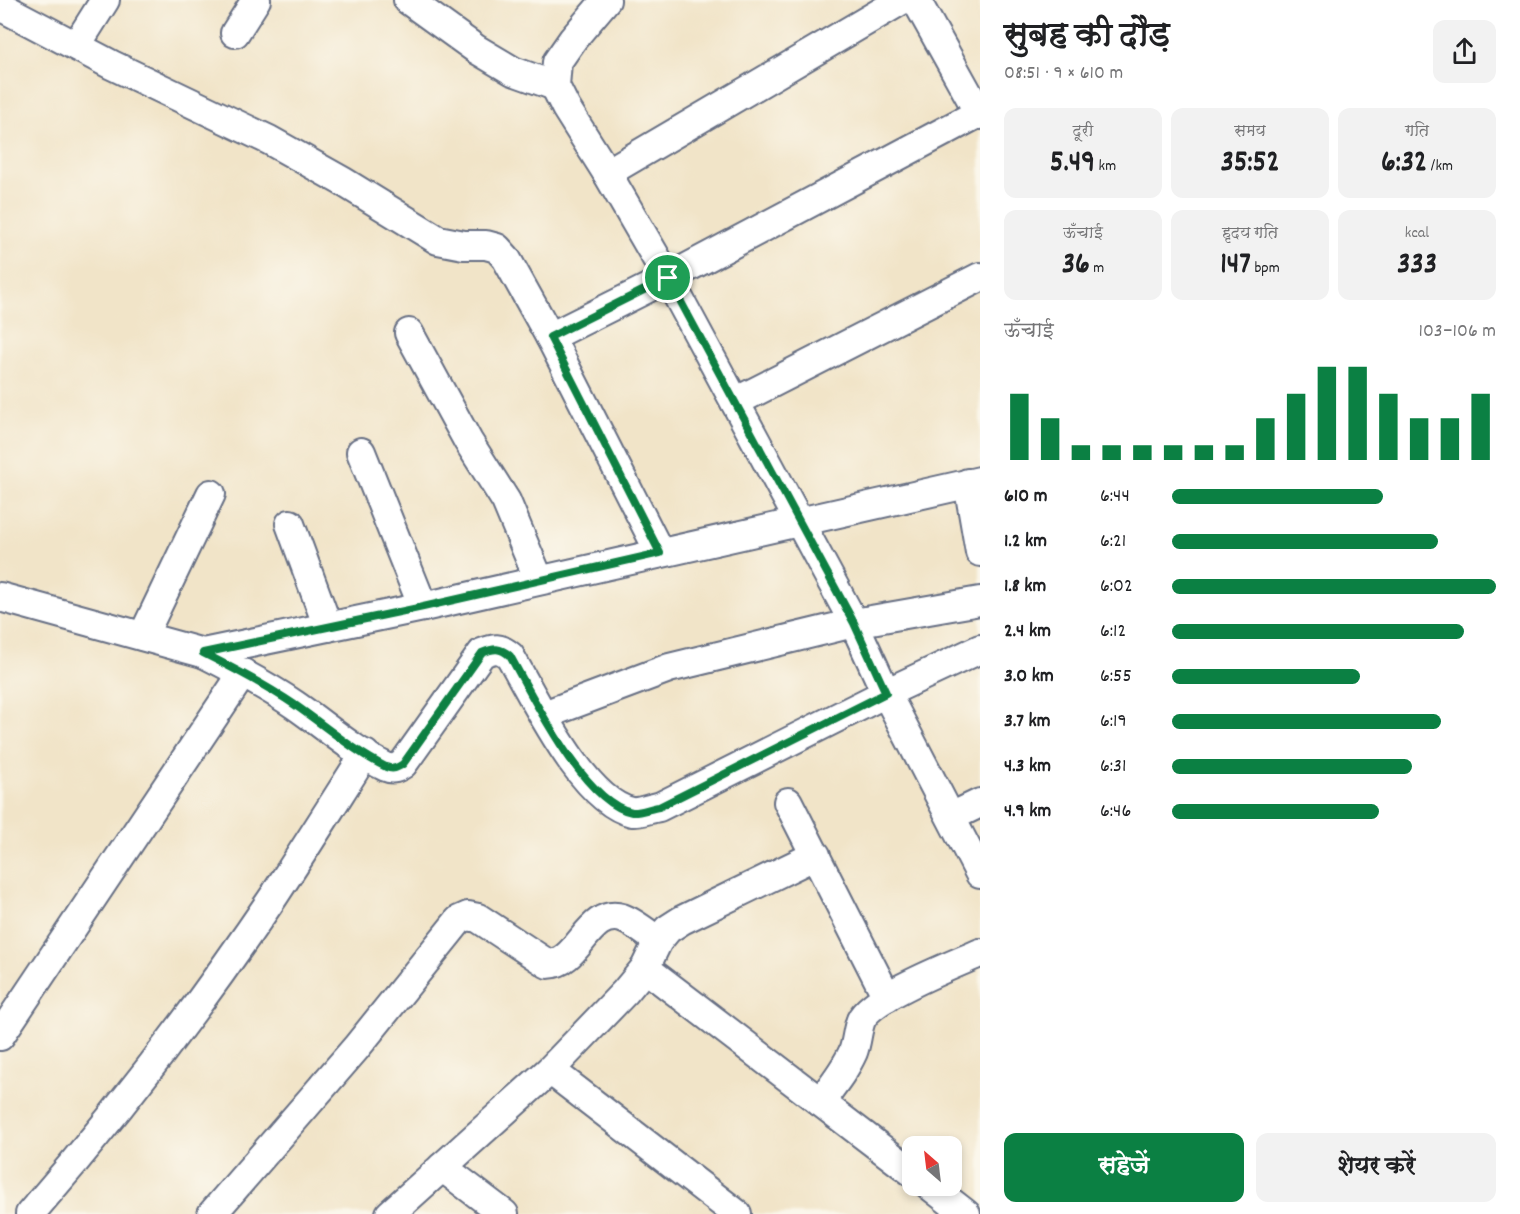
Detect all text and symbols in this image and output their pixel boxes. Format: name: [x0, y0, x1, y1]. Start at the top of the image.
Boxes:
text: सुबह की दौड़: [1004, 14, 1170, 61]
button: share: [1433, 20, 1496, 83]
text: 08:51 · 9 × 610 m: [1004, 60, 1123, 88]
text: दूरी: [1073, 120, 1093, 143]
text: समय: [1234, 120, 1266, 143]
text: गति: [1405, 120, 1429, 143]
text: 5.49: [1050, 143, 1095, 186]
text: 35:52: [1220, 143, 1280, 186]
text: 6:32: [1381, 143, 1427, 186]
text: km: [1095, 155, 1116, 178]
text: /km: [1427, 155, 1453, 178]
text: ऊँचाई: [1063, 222, 1103, 245]
text: हृदय गति: [1222, 222, 1278, 245]
text: kcal: [1405, 222, 1429, 245]
text: 36: [1062, 245, 1090, 288]
text: 147: [1220, 245, 1251, 288]
text: 333: [1397, 245, 1437, 288]
pin: [642, 252, 693, 303]
text: m: [1090, 257, 1104, 280]
text: bpm: [1251, 257, 1280, 280]
icon: arrive: [651, 261, 684, 294]
text: ऊँचाई: [1004, 318, 1054, 346]
text: 103–106 m: [1419, 318, 1496, 346]
text: 610 m: [1004, 483, 1047, 511]
text: 6:44: [1100, 483, 1130, 511]
text: 1.2 km: [1004, 528, 1047, 556]
text: 6:21: [1100, 528, 1126, 556]
text: 1.8 km: [1004, 573, 1046, 601]
text: 6:02: [1100, 573, 1133, 601]
text: 2.4 km: [1004, 618, 1051, 646]
text: 6:12: [1100, 618, 1126, 646]
text: 3.0 km: [1004, 663, 1054, 691]
text: 6:55: [1100, 663, 1132, 691]
text: 3.7 km: [1004, 708, 1050, 736]
text: 6:19: [1100, 708, 1127, 736]
text: 4.3 km: [1004, 753, 1051, 781]
text: 6:31: [1100, 753, 1126, 781]
text: 4.9 km: [1004, 798, 1051, 826]
text: 6:46: [1100, 798, 1131, 826]
button: सहेजें: [1004, 1133, 1244, 1202]
button: शेयर करें: [1256, 1133, 1496, 1202]
north arrow: [902, 1136, 962, 1196]
map controls: [902, 1136, 962, 1196]

